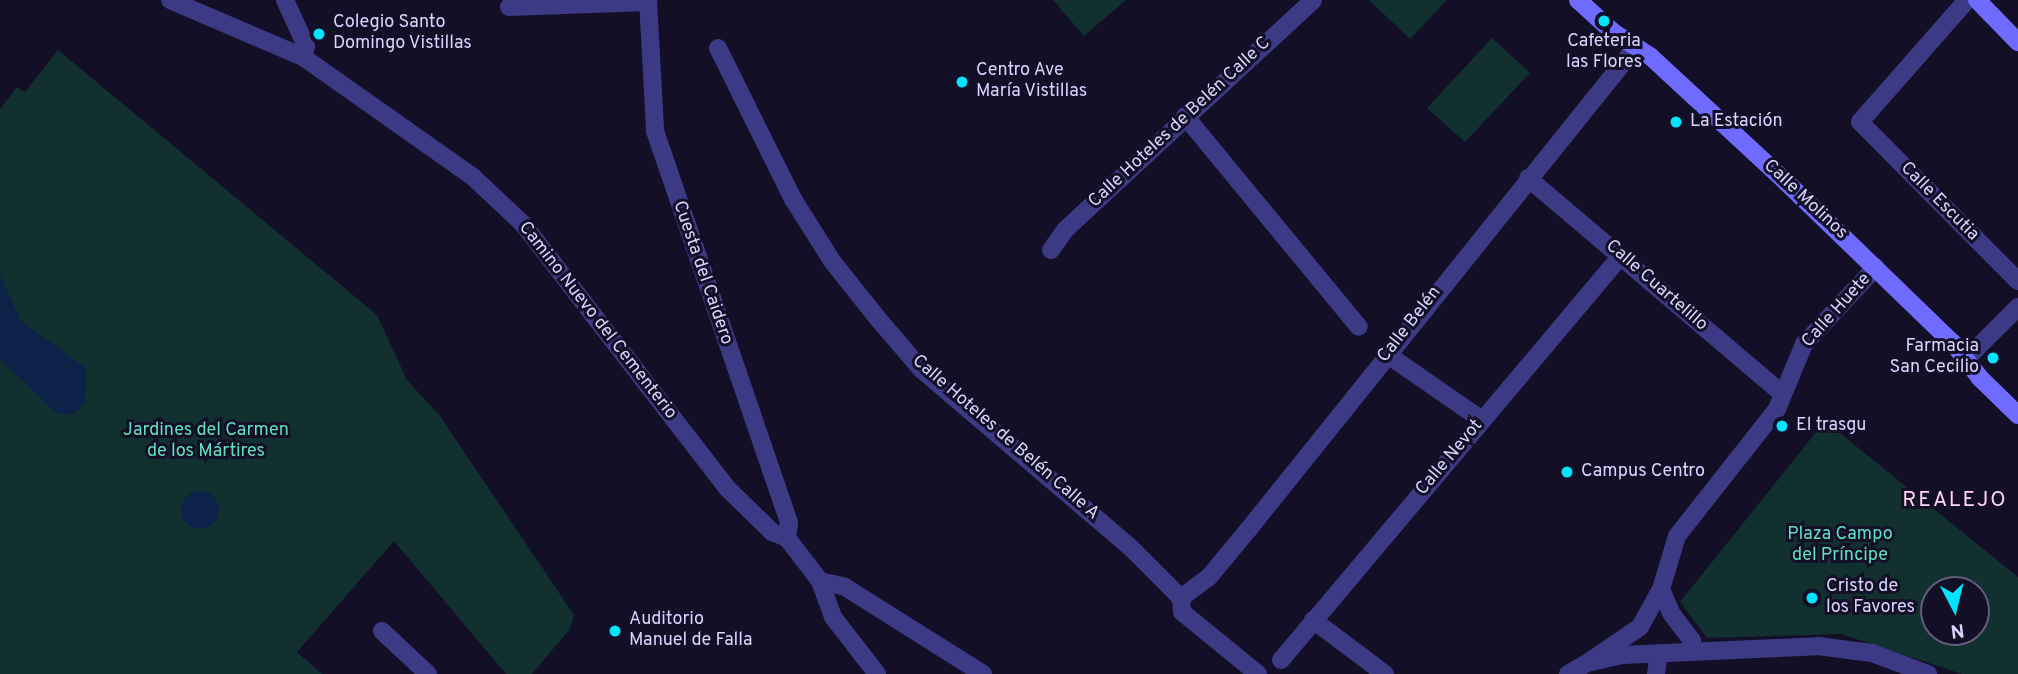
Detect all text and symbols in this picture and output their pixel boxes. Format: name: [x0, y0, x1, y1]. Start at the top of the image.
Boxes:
place label: Colegio Santo Domingo Vistillas: [333, 13, 473, 56]
marker: Cafeteria las Flores: [1596, 13, 1612, 29]
marker: Colegio Santo Domingo Vistillas: [311, 26, 327, 42]
place label: Cafeteria las Flores: [1566, 32, 1642, 74]
street label: Calle Hoteles de Belén Calle C: [1085, 33, 1275, 213]
place label: Centro Ave María Vistillas: [976, 61, 1088, 104]
marker: Centro Ave María Vistillas: [954, 74, 970, 90]
place label: La Estación: [1690, 111, 1783, 133]
marker: La Estación: [1668, 114, 1684, 130]
street label: Calle Molinos: [1759, 156, 1851, 244]
street label: Calle Escutia: [1895, 158, 1983, 246]
street label: Cuesta del Caidero: [667, 198, 737, 348]
street label: Camino Nuevo del Cementerio: [513, 218, 681, 424]
street label: Calle Cuartelillo: [1600, 236, 1712, 336]
street label: Calle Huete: [1798, 269, 1876, 353]
street label: Calle Belén: [1374, 283, 1446, 367]
place label: Farmacia San Cecilio: [1890, 337, 1979, 380]
marker: Farmacia San Cecilio: [1985, 350, 2001, 366]
street label: Calle Hoteles de Belén Calle A: [907, 351, 1103, 525]
place label: El trasgu: [1796, 415, 1866, 437]
street label: Calle Nevot: [1412, 416, 1488, 500]
marker: El trasgu: [1774, 418, 1790, 434]
park label: Jardines del Carmen de los Mártires: [123, 421, 289, 464]
place label: Campus Centro: [1581, 461, 1705, 483]
marker: Campus Centro: [1559, 464, 1575, 480]
district label: REALEJO: [1903, 488, 2007, 514]
park label: Plaza Campo del Príncipe: [1787, 525, 1893, 568]
north arrow: [1920, 576, 1990, 646]
place label: Cristo de los Favores: [1826, 577, 1915, 620]
marker: Cristo de los Favores: [1804, 590, 1820, 606]
place label: Auditorio Manuel de Falla: [629, 610, 753, 652]
text: N: [1949, 617, 1966, 643]
marker: Auditorio Manuel de Falla: [607, 623, 623, 639]

